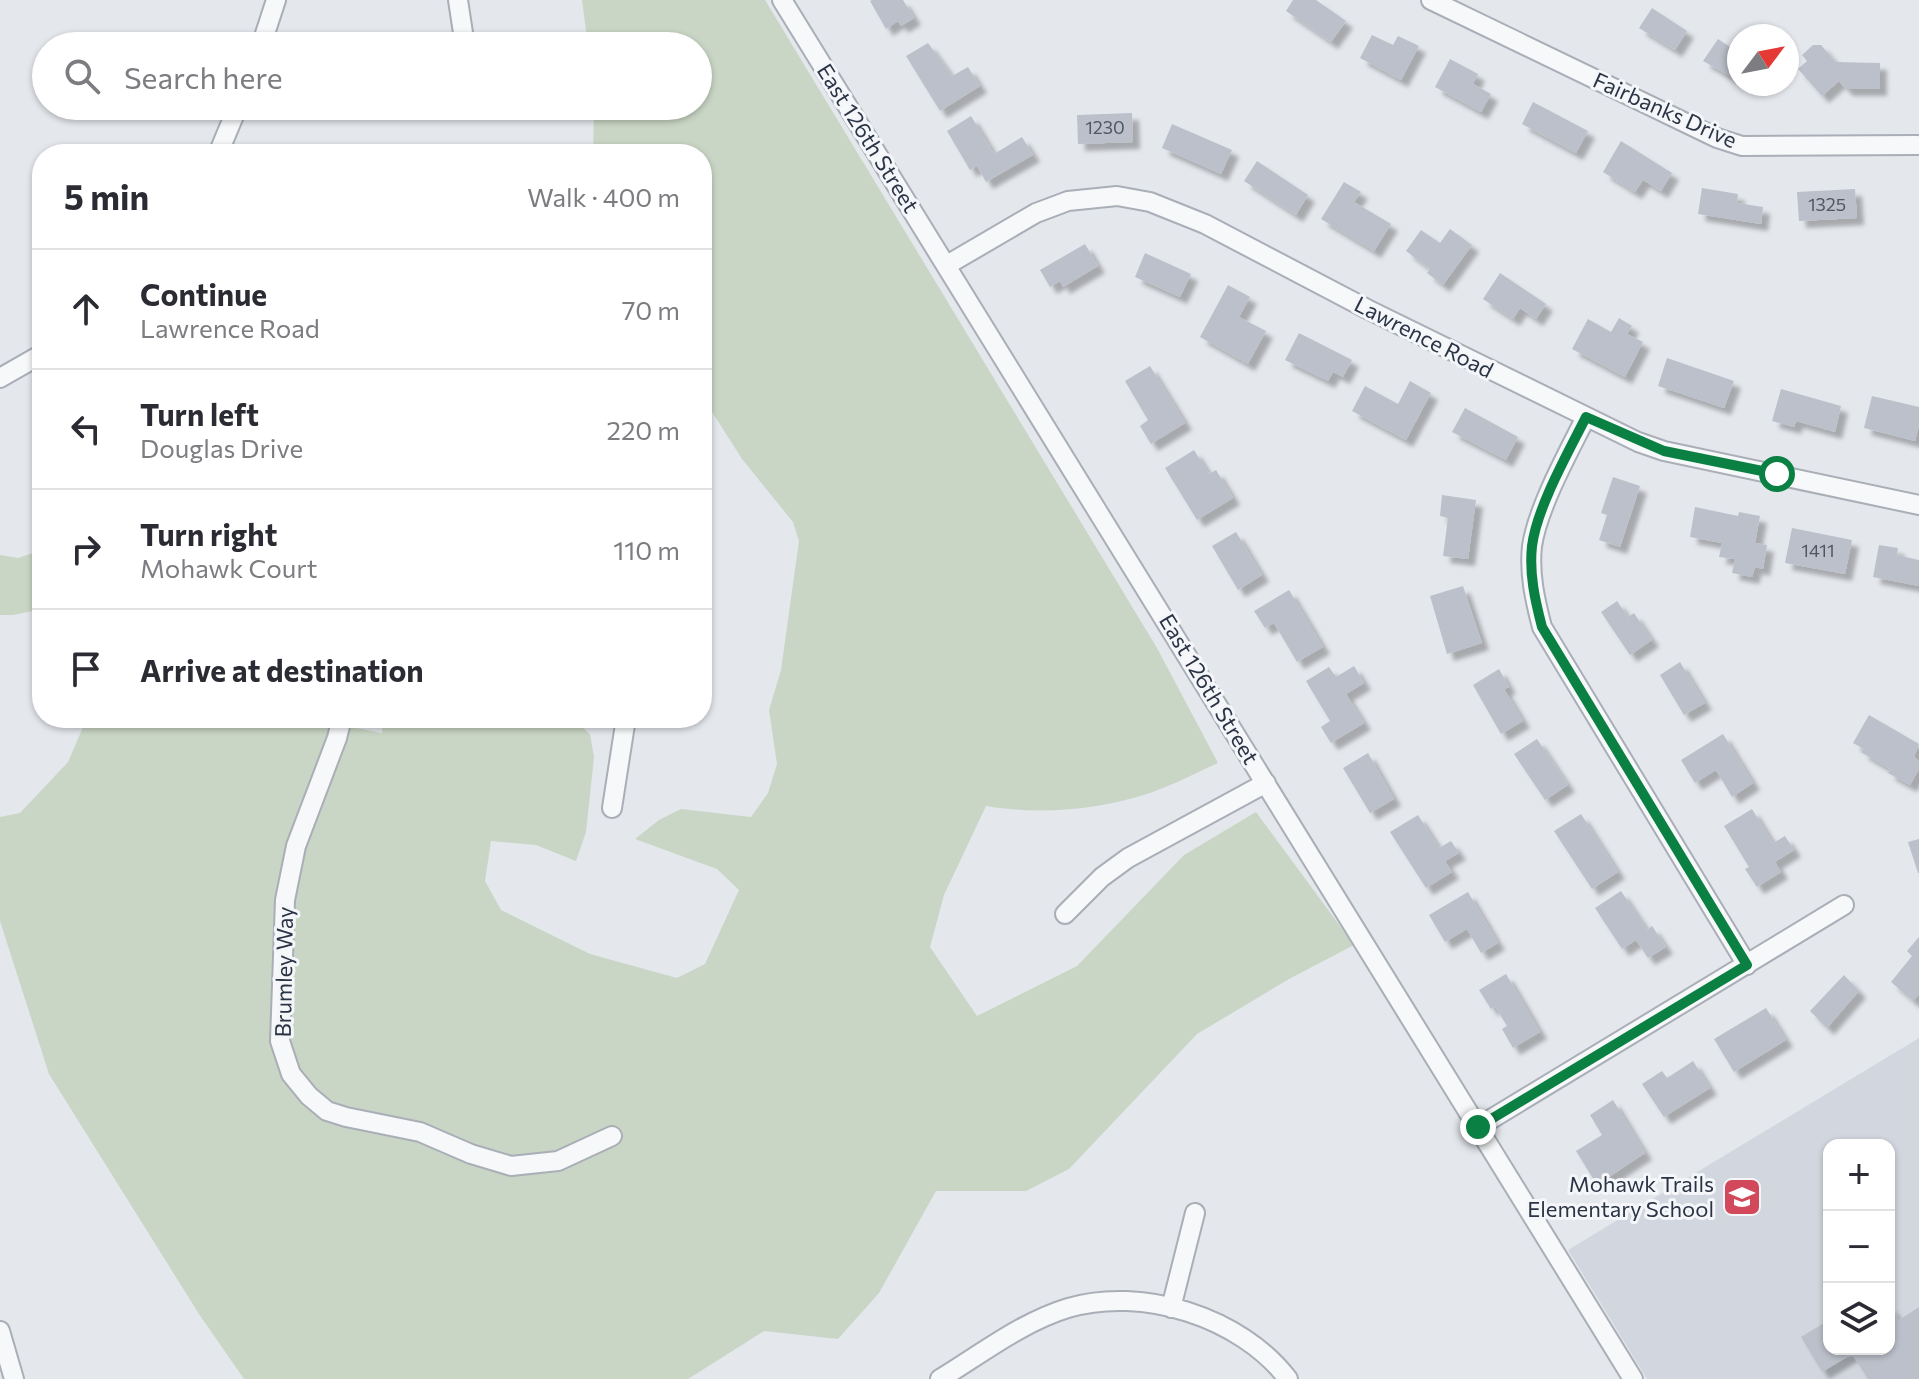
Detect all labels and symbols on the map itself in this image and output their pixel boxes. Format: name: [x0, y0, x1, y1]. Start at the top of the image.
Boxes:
north arrow: [1727, 24, 1799, 96]
street label: East 126th Street: [812, 58, 925, 217]
street label: Fairbanks Drive: [1589, 66, 1741, 153]
house number: 1230: [1085, 116, 1125, 138]
house number: 1325: [1808, 193, 1846, 215]
street label: Lawrence Road: [1350, 290, 1498, 383]
route start: [1759, 456, 1795, 492]
house number: 1411: [1801, 539, 1835, 561]
street label: East 126th Street: [1154, 609, 1265, 769]
street label: Brumley Way: [269, 906, 298, 1038]
route end: [1460, 1109, 1496, 1145]
place label: Mohawk Trails Elementary School: [1527, 1170, 1714, 1222]
school or university icon: Mohawk Trails Elementary School: [1721, 1176, 1763, 1218]

